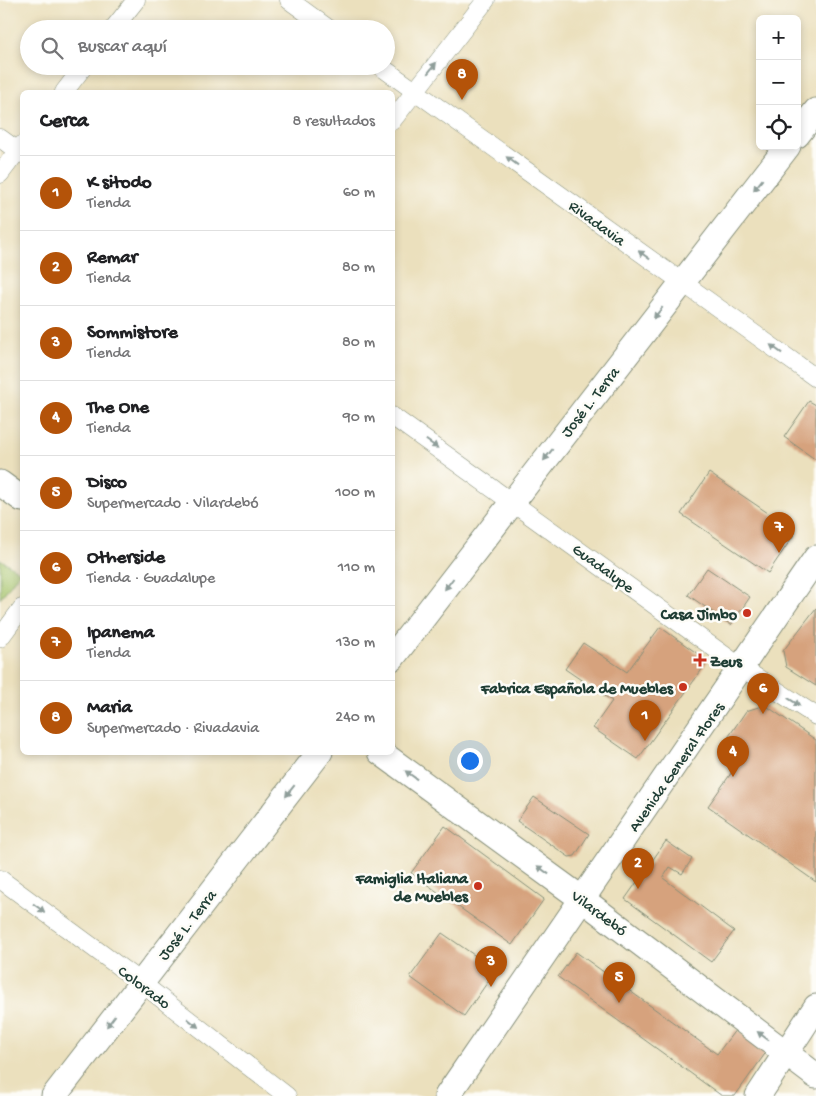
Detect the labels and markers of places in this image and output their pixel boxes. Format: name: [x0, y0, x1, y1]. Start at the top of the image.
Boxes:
pin: 8: [446, 59, 478, 100]
pin: 7: [763, 512, 795, 553]
place label: Casa Jimbo: [660, 607, 738, 626]
marker: Casa Jimbo: [741, 607, 753, 619]
marker: Zeus: [694, 654, 706, 666]
place label: Zeus: [710, 654, 743, 673]
pin: 6: [747, 673, 779, 714]
place label: Fabrica Española de Muebles: [480, 681, 674, 700]
marker: Fabrica Española de Muebles: [677, 681, 689, 693]
pin: 1: [629, 700, 661, 741]
pin: 4: [717, 736, 749, 777]
pin: 2: [622, 848, 654, 889]
place label: Famiglia Italiana de Muebles: [355, 871, 469, 908]
marker: Famiglia Italiana de Muebles: [472, 880, 484, 892]
pin: 3: [475, 946, 507, 987]
pin: 5: [603, 962, 635, 1003]

